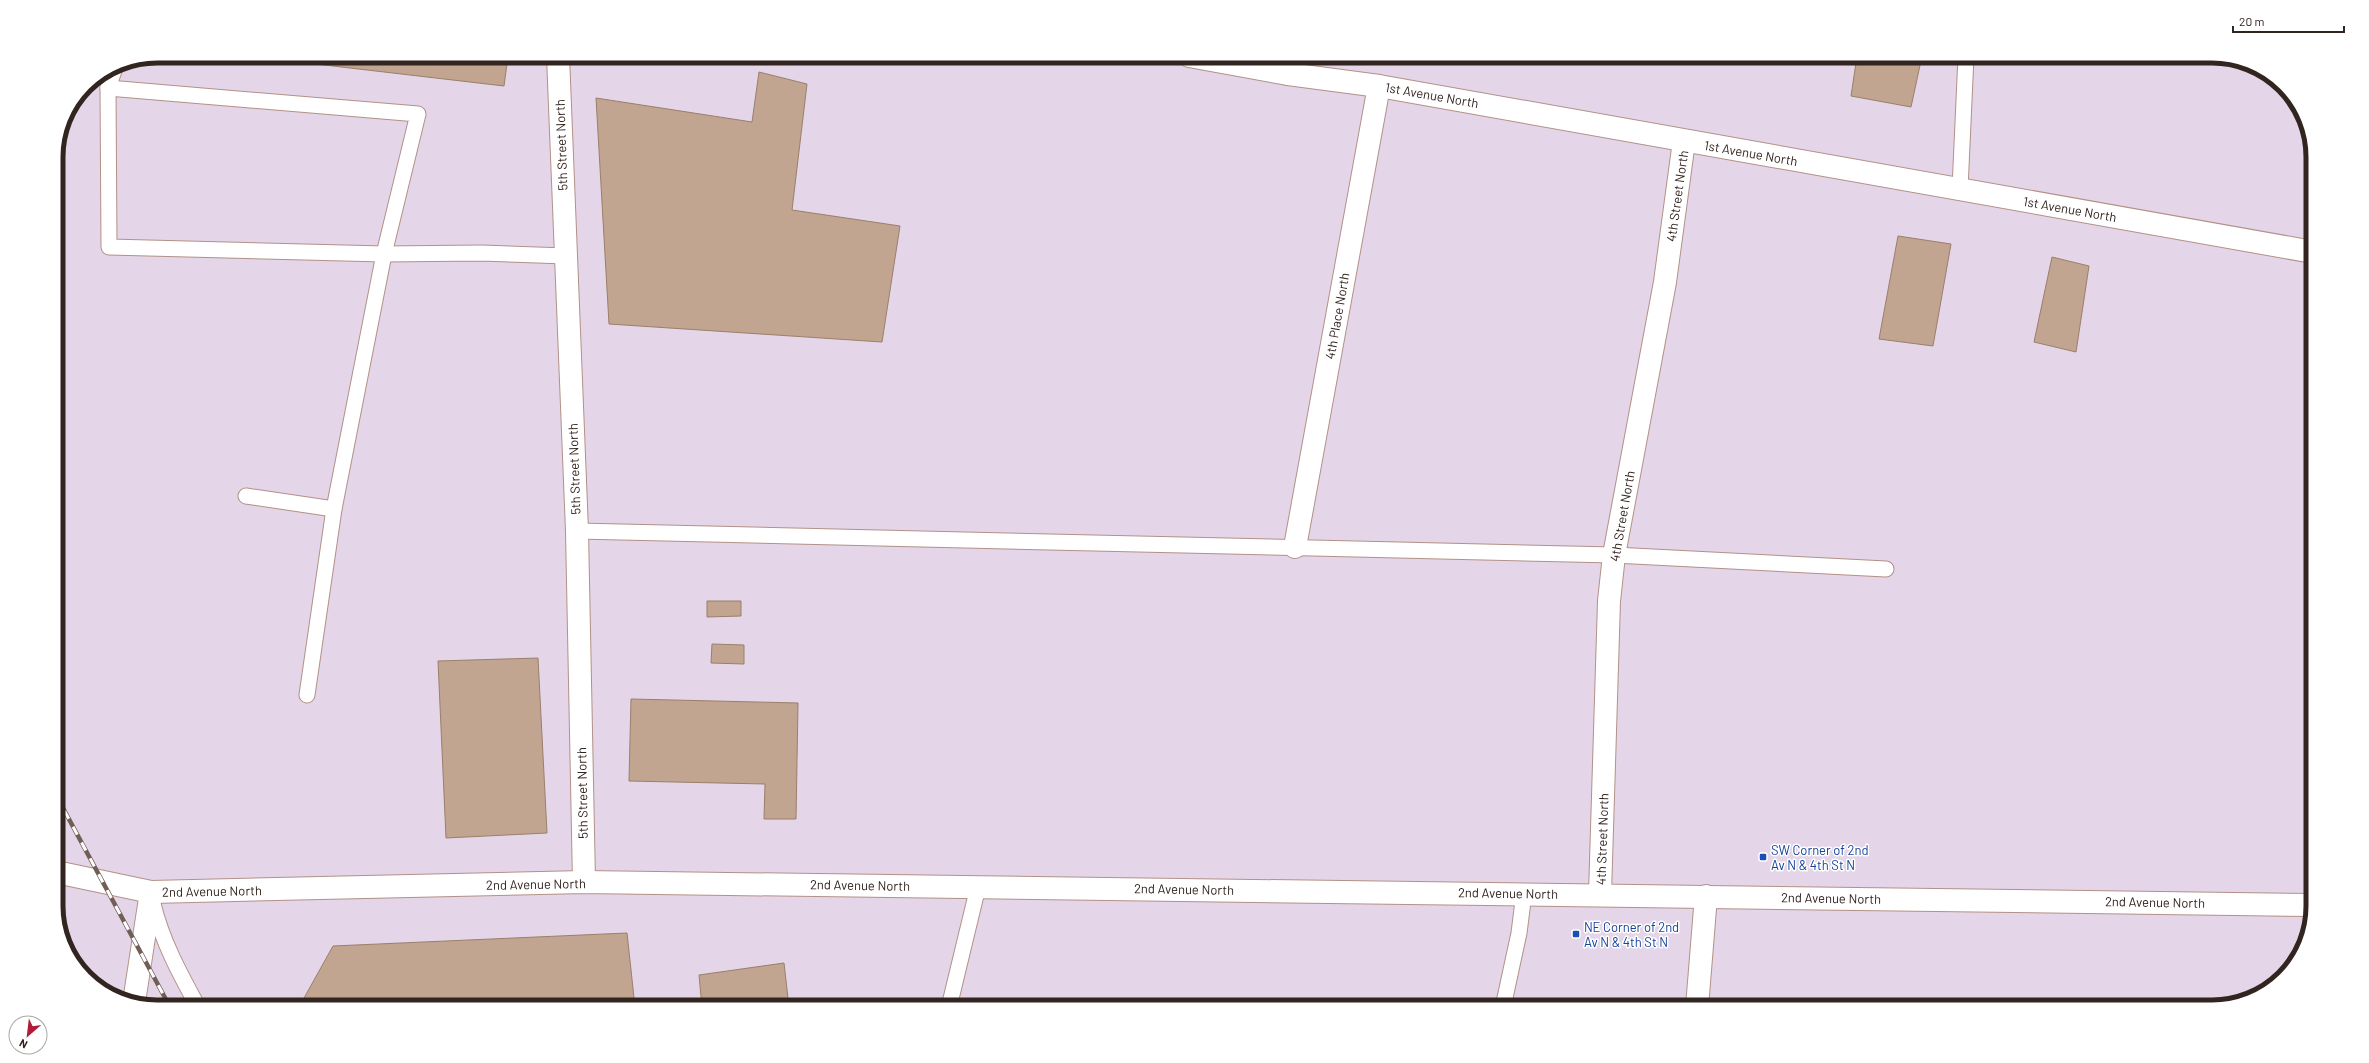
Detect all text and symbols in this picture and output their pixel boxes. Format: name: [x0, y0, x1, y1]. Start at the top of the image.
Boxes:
scale bar: [2233, 8, 2344, 34]
text: 20 m: [2239, 14, 2265, 28]
street label: 1st Avenue North: [1384, 79, 1480, 111]
street label: 5th Street North: [551, 99, 571, 191]
street label: 1st Avenue North: [1703, 137, 1799, 169]
street label: 4th Street North: [1663, 149, 1691, 243]
street label: 1st Avenue North: [2022, 193, 2118, 225]
street label: 4th Place North: [1322, 271, 1352, 361]
street label: 5th Street North: [564, 423, 584, 515]
street label: 4th Street North: [1606, 469, 1638, 563]
street label: 5th Street North: [573, 747, 591, 839]
street label: 4th Street North: [1592, 793, 1612, 885]
place label: SW Corner of 2nd Av N & 4th St N: [1771, 842, 1869, 873]
marker: SW Corner of 2nd Av N & 4th St N: [1758, 852, 1768, 862]
street label: 2nd Avenue North: [486, 875, 586, 893]
street label: 2nd Avenue North: [810, 876, 910, 894]
street label: 2nd Avenue North: [1134, 880, 1234, 898]
street label: 2nd Avenue North: [162, 882, 262, 900]
street label: 2nd Avenue North: [1458, 884, 1558, 902]
street label: 2nd Avenue North: [1781, 889, 1881, 907]
street label: 2nd Avenue North: [2105, 893, 2205, 911]
place label: NE Corner of 2nd Av N & 4th St N: [1584, 919, 1679, 950]
marker: NE Corner of 2nd Av N & 4th St N: [1571, 929, 1581, 939]
north arrow: [8, 1015, 48, 1055]
text: N: [17, 1037, 29, 1052]

